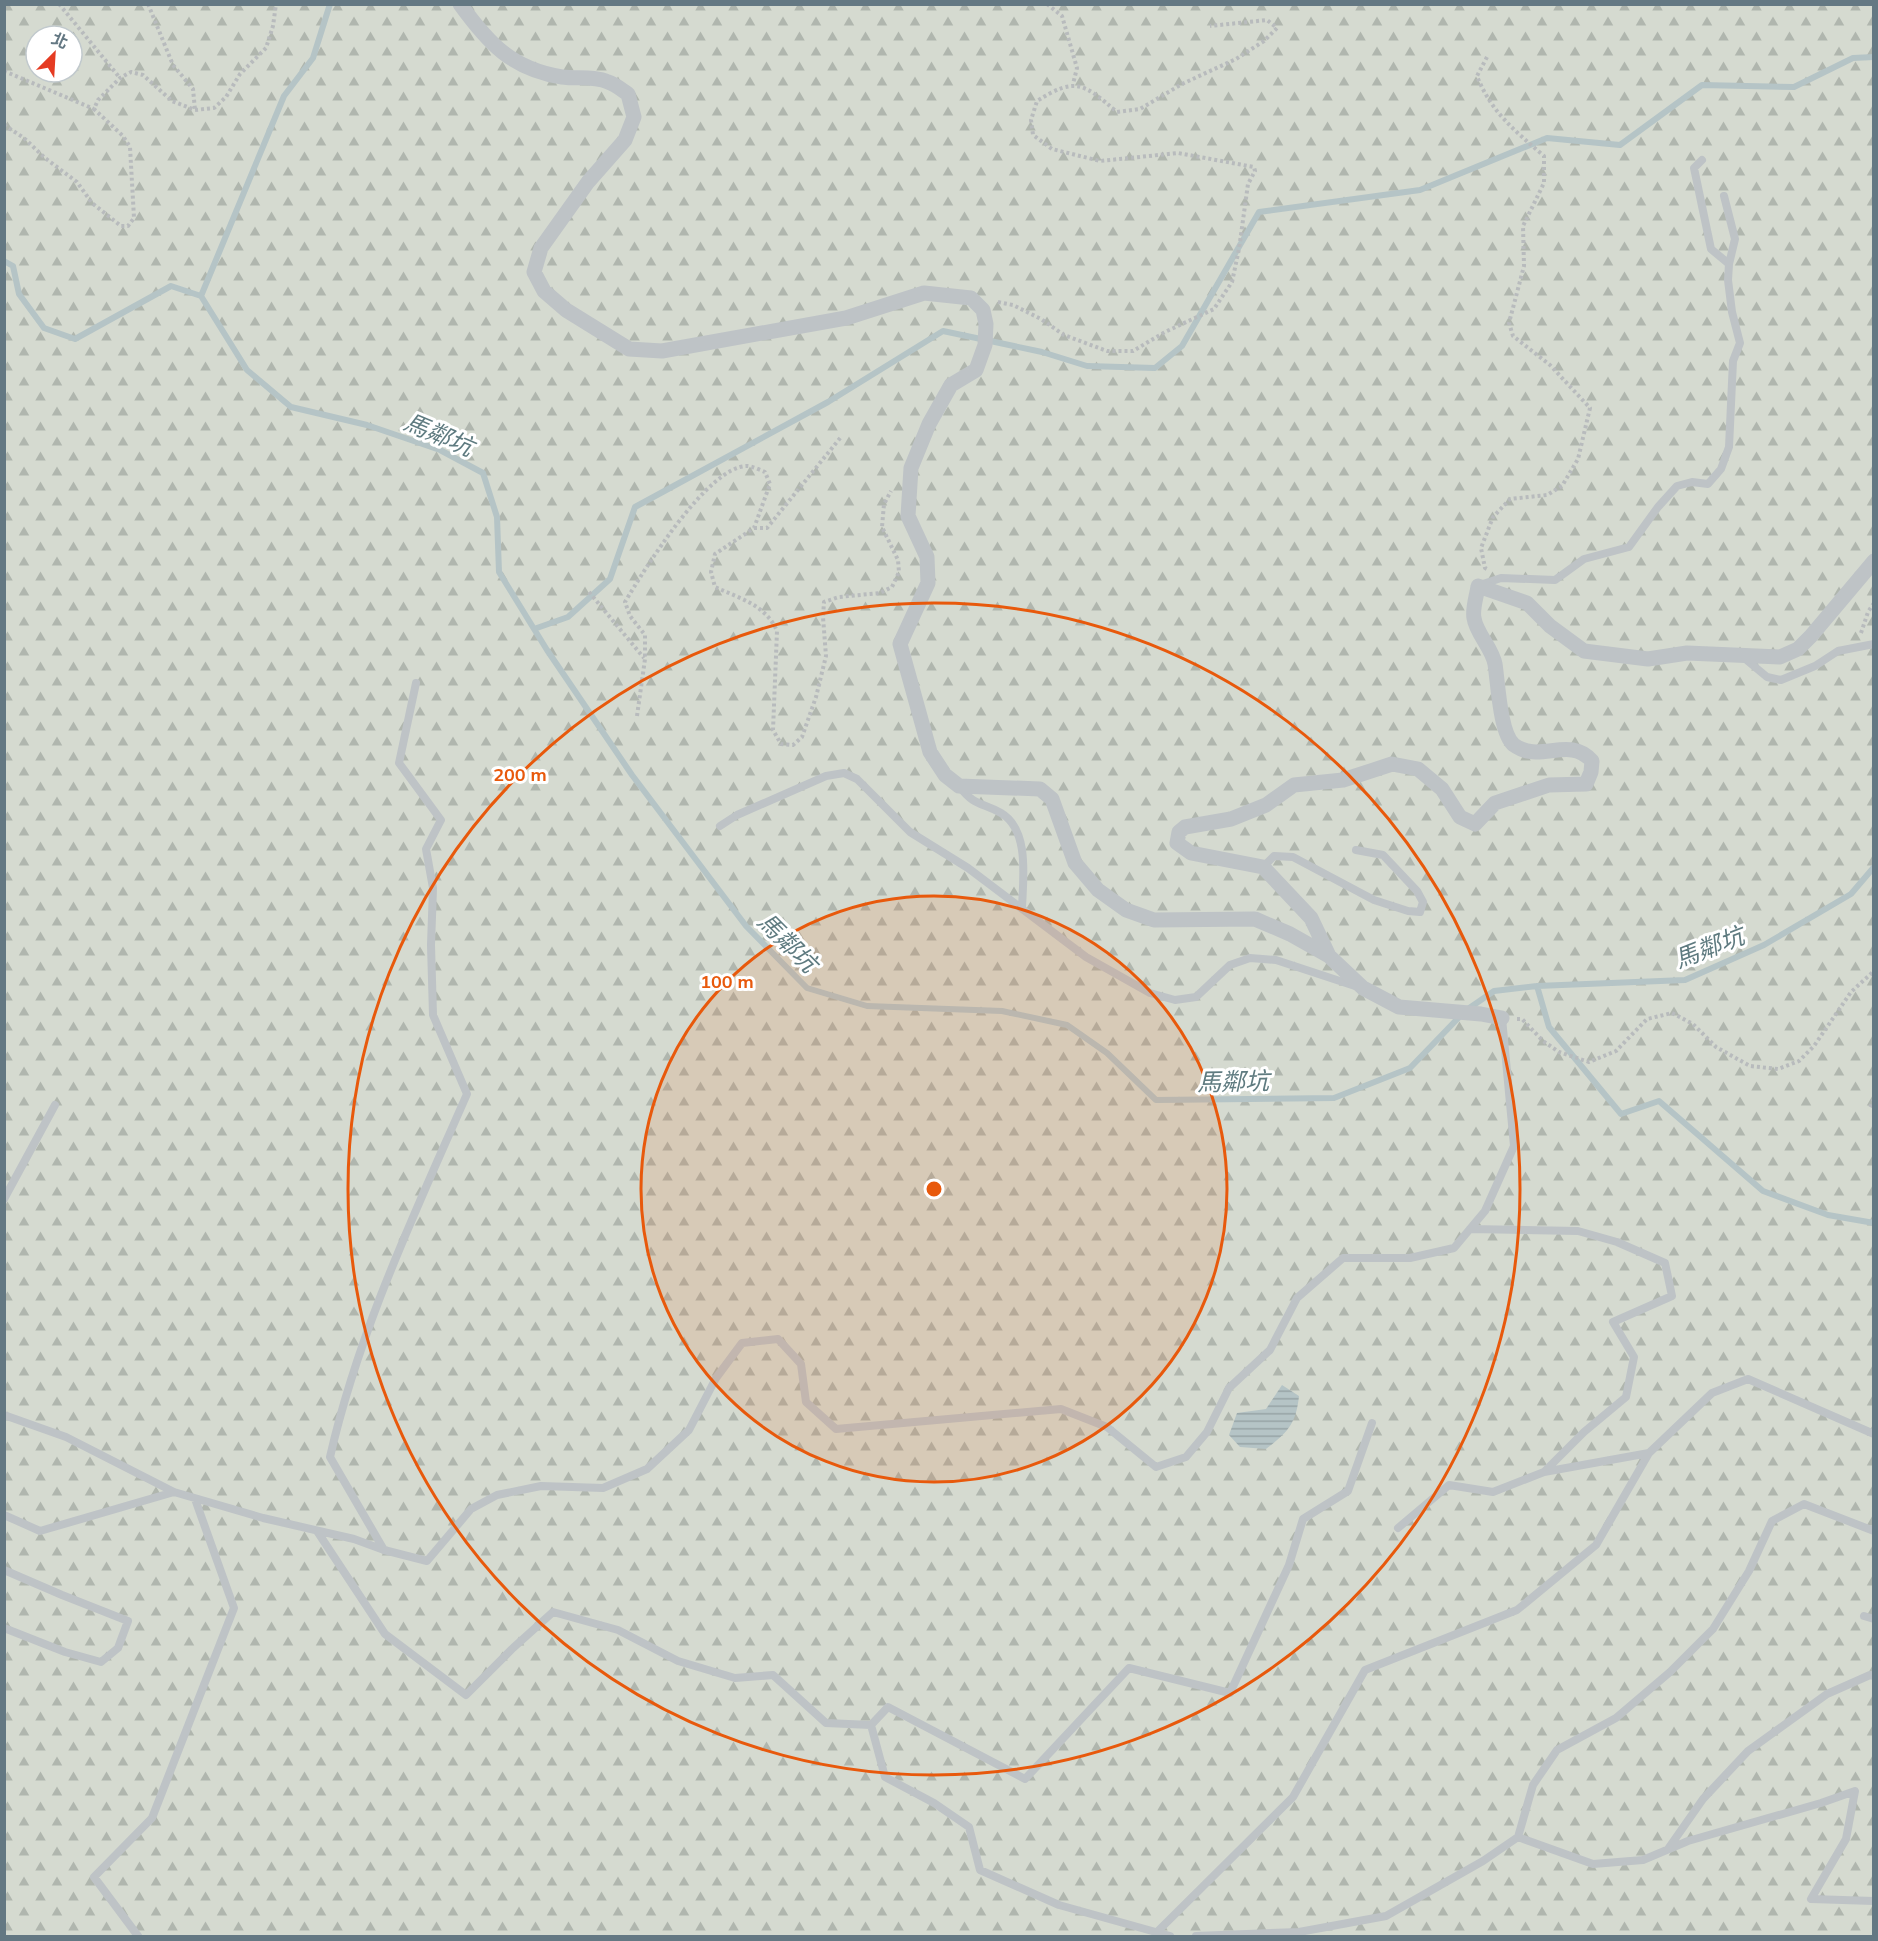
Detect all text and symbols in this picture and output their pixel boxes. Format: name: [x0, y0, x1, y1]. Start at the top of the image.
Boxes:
north arrow: [24, 24, 84, 84]
text: 北: [49, 28, 71, 53]
water label: 馬鄰坑: [400, 406, 481, 463]
text: 200 m: [493, 763, 547, 786]
water label: 馬鄰坑: [752, 906, 826, 980]
water label: 馬鄰坑: [1670, 919, 1751, 974]
text: 100 m: [700, 970, 754, 993]
water label: 馬鄰坑: [1197, 1065, 1272, 1097]
centre of rings: [924, 1179, 944, 1199]

